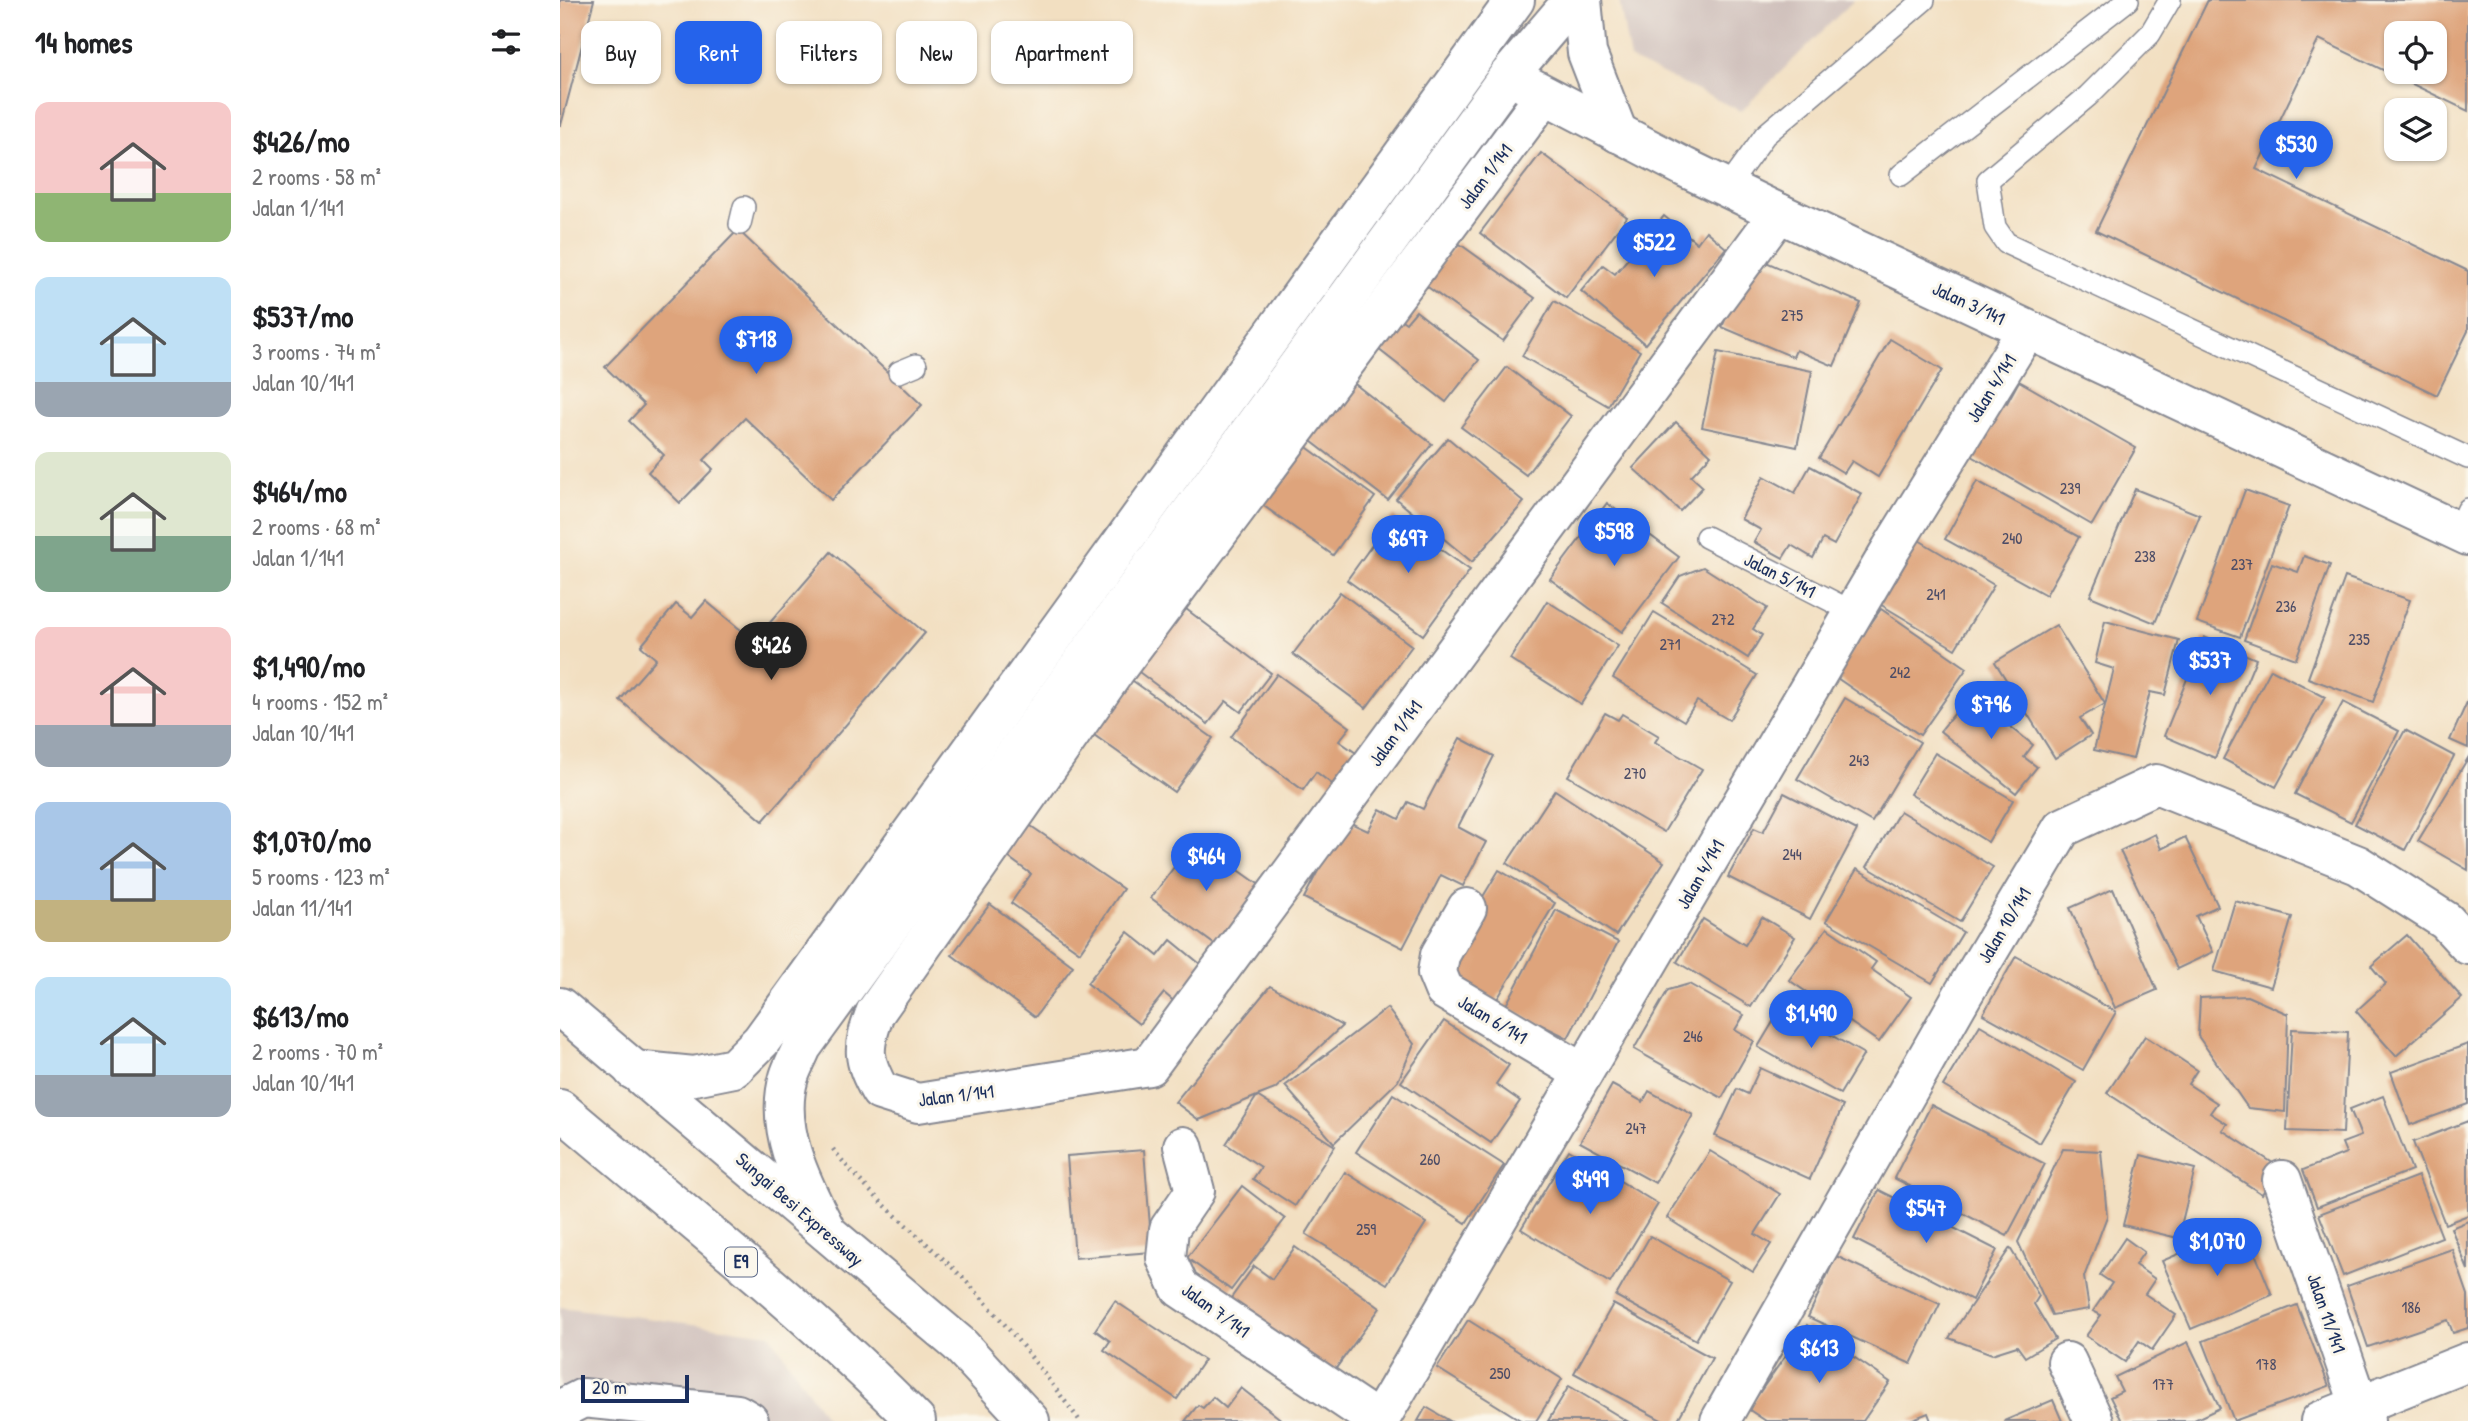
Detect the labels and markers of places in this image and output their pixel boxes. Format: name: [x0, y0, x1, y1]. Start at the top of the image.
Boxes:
pin: $530: [2255, 122, 2337, 181]
pin: $522: [1613, 219, 1695, 279]
pin: $718: [715, 316, 797, 376]
pin: $598: [1573, 508, 1655, 568]
pin: $697: [1367, 516, 1449, 575]
pin: $426: [730, 622, 812, 682]
pin: $537: [2169, 638, 2251, 697]
pin: $796: [1950, 682, 2032, 741]
pin: $464: [1165, 834, 1247, 893]
pin: $1,490: [1754, 990, 1868, 1050]
pin: $499: [1549, 1156, 1631, 1216]
pin: $547: [1885, 1186, 1967, 1245]
pin: $1,070: [2160, 1218, 2274, 1278]
pin: $613: [1778, 1326, 1860, 1385]

